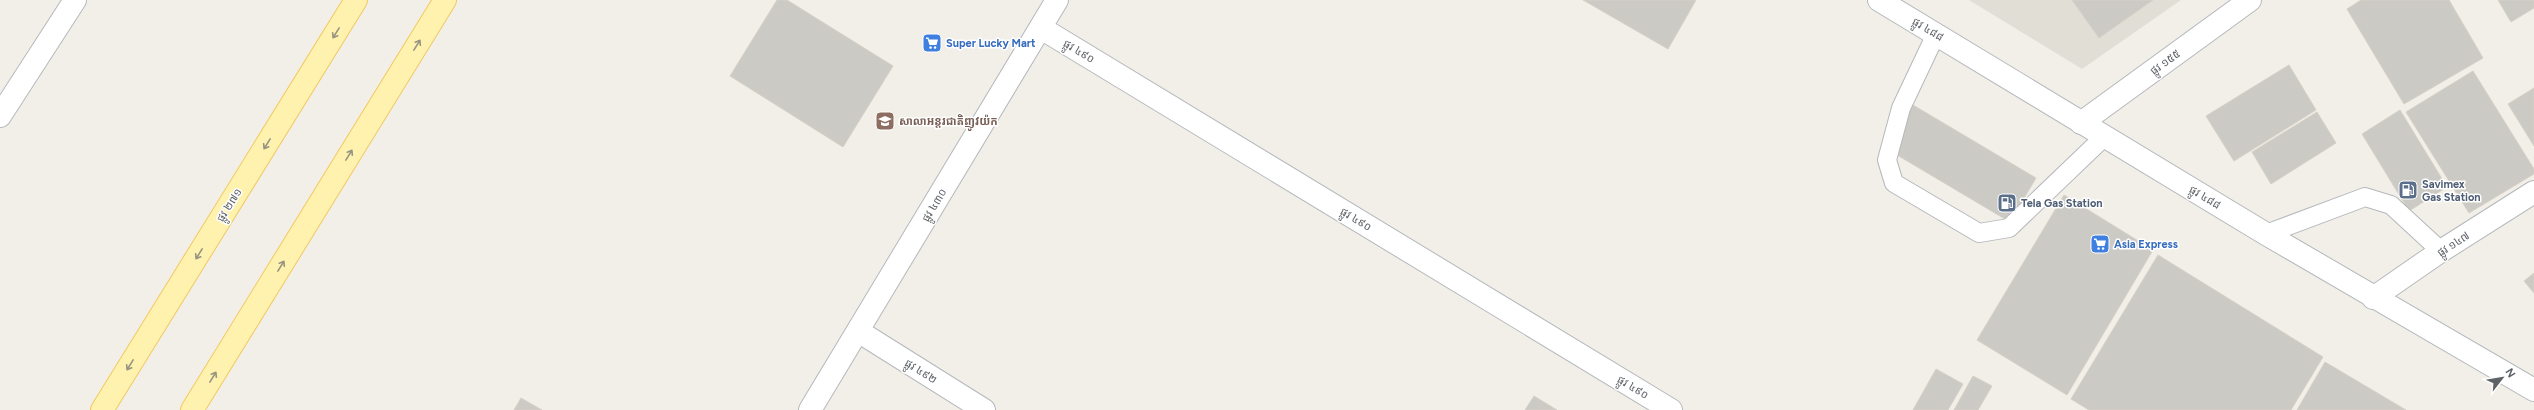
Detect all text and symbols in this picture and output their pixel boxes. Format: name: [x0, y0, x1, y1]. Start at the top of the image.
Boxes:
street label: ផ្លូវ ៤៨៨: [1908, 15, 1946, 47]
one-way arrow: [331, 27, 339, 39]
supermarket icon: Super Lucky Mart: [921, 32, 943, 54]
place label: Super Lucky Mart: [946, 37, 1036, 50]
street label: ផ្លូវ ៤៩០: [1059, 37, 1097, 69]
one-way arrow: [414, 39, 422, 51]
street label: ផ្លូវ ១៥៥: [2148, 47, 2185, 80]
school or university icon: សាលាអន្តរជាតិញូវយ៉ក: [874, 110, 896, 132]
place label: សាលាអន្តរជាតិញូវយ៉ក: [899, 114, 998, 131]
one-way arrow: [263, 138, 271, 150]
one-way arrow: [345, 150, 353, 161]
place label: Savimex Gas Station: [2422, 178, 2481, 204]
fuel station icon: Savimex Gas Station: [2397, 179, 2419, 201]
street label: ផ្លូវ ៤៨៨: [2185, 183, 2223, 215]
street label: ផ្លូវ ២៧១: [214, 186, 248, 226]
street label: ផ្លូវ ៤៣០: [919, 186, 952, 226]
fuel station icon: Tela Gas Station: [1996, 192, 2018, 214]
place label: Tela Gas Station: [2021, 197, 2103, 210]
street label: ផ្លូវ ៤៩០: [1336, 205, 1374, 237]
street label: ផ្លូវ ១៤៧: [2435, 229, 2474, 262]
supermarket icon: Asia Express: [2089, 233, 2111, 255]
place label: Asia Express: [2114, 238, 2178, 251]
one-way arrow: [194, 248, 202, 260]
one-way arrow: [277, 261, 285, 272]
street label: ផ្លូវ ៤៩២: [900, 356, 939, 389]
north arrow: [2482, 358, 2522, 398]
one-way arrow: [126, 359, 134, 371]
text: N: [2502, 366, 2518, 380]
one-way arrow: [209, 371, 217, 383]
street label: ផ្លូវ ៤៩០: [1613, 373, 1651, 405]

